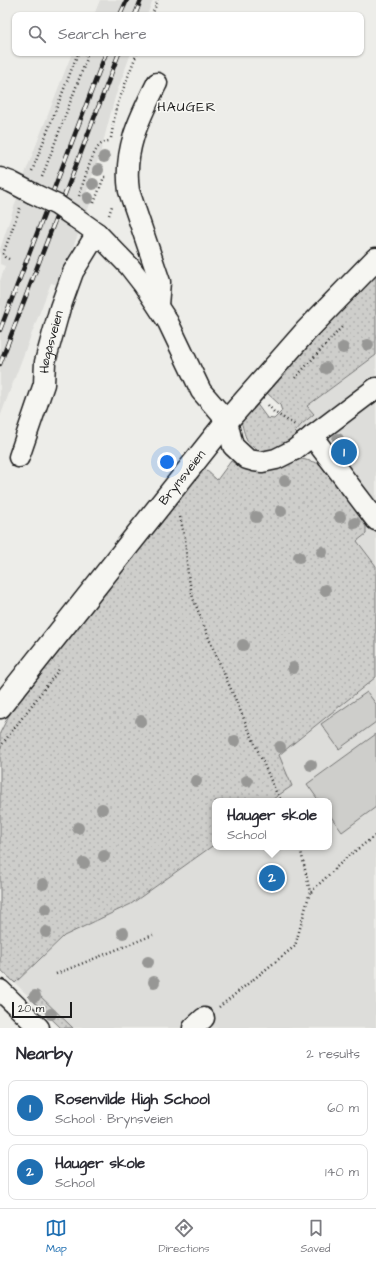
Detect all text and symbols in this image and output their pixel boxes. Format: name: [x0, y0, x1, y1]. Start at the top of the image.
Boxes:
search box: [12, 12, 364, 56]
icon: search: [26, 23, 48, 45]
text: Search here: [58, 24, 147, 45]
district label: HAUGER: [157, 97, 217, 117]
street label: Høgåsveien: [35, 308, 68, 374]
pin: 1: [331, 437, 357, 467]
street label: Brynsveien: [155, 446, 210, 509]
your location: [157, 452, 177, 472]
popup: [212, 798, 332, 850]
text: Hauger skole: [227, 805, 317, 826]
text: School: [227, 826, 267, 844]
pin: 2: [259, 863, 285, 893]
scale bar: [12, 1000, 72, 1019]
text: 20 m: [18, 1001, 44, 1016]
text: Nearby: [16, 1042, 73, 1066]
text: 2 results: [306, 1045, 360, 1063]
text: Rosenvilde High School: [55, 1089, 210, 1110]
text: 1: [29, 1099, 31, 1117]
text: 60 m: [327, 1099, 359, 1117]
text: School · Brynsveien: [55, 1110, 173, 1128]
text: Hauger skole: [55, 1153, 145, 1174]
text: 2: [26, 1163, 34, 1181]
text: 140 m: [325, 1163, 359, 1181]
text: School: [55, 1174, 95, 1192]
tab: Map: [45, 1217, 67, 1256]
tab: Directions: [158, 1217, 210, 1256]
tab: Saved: [301, 1217, 331, 1256]

